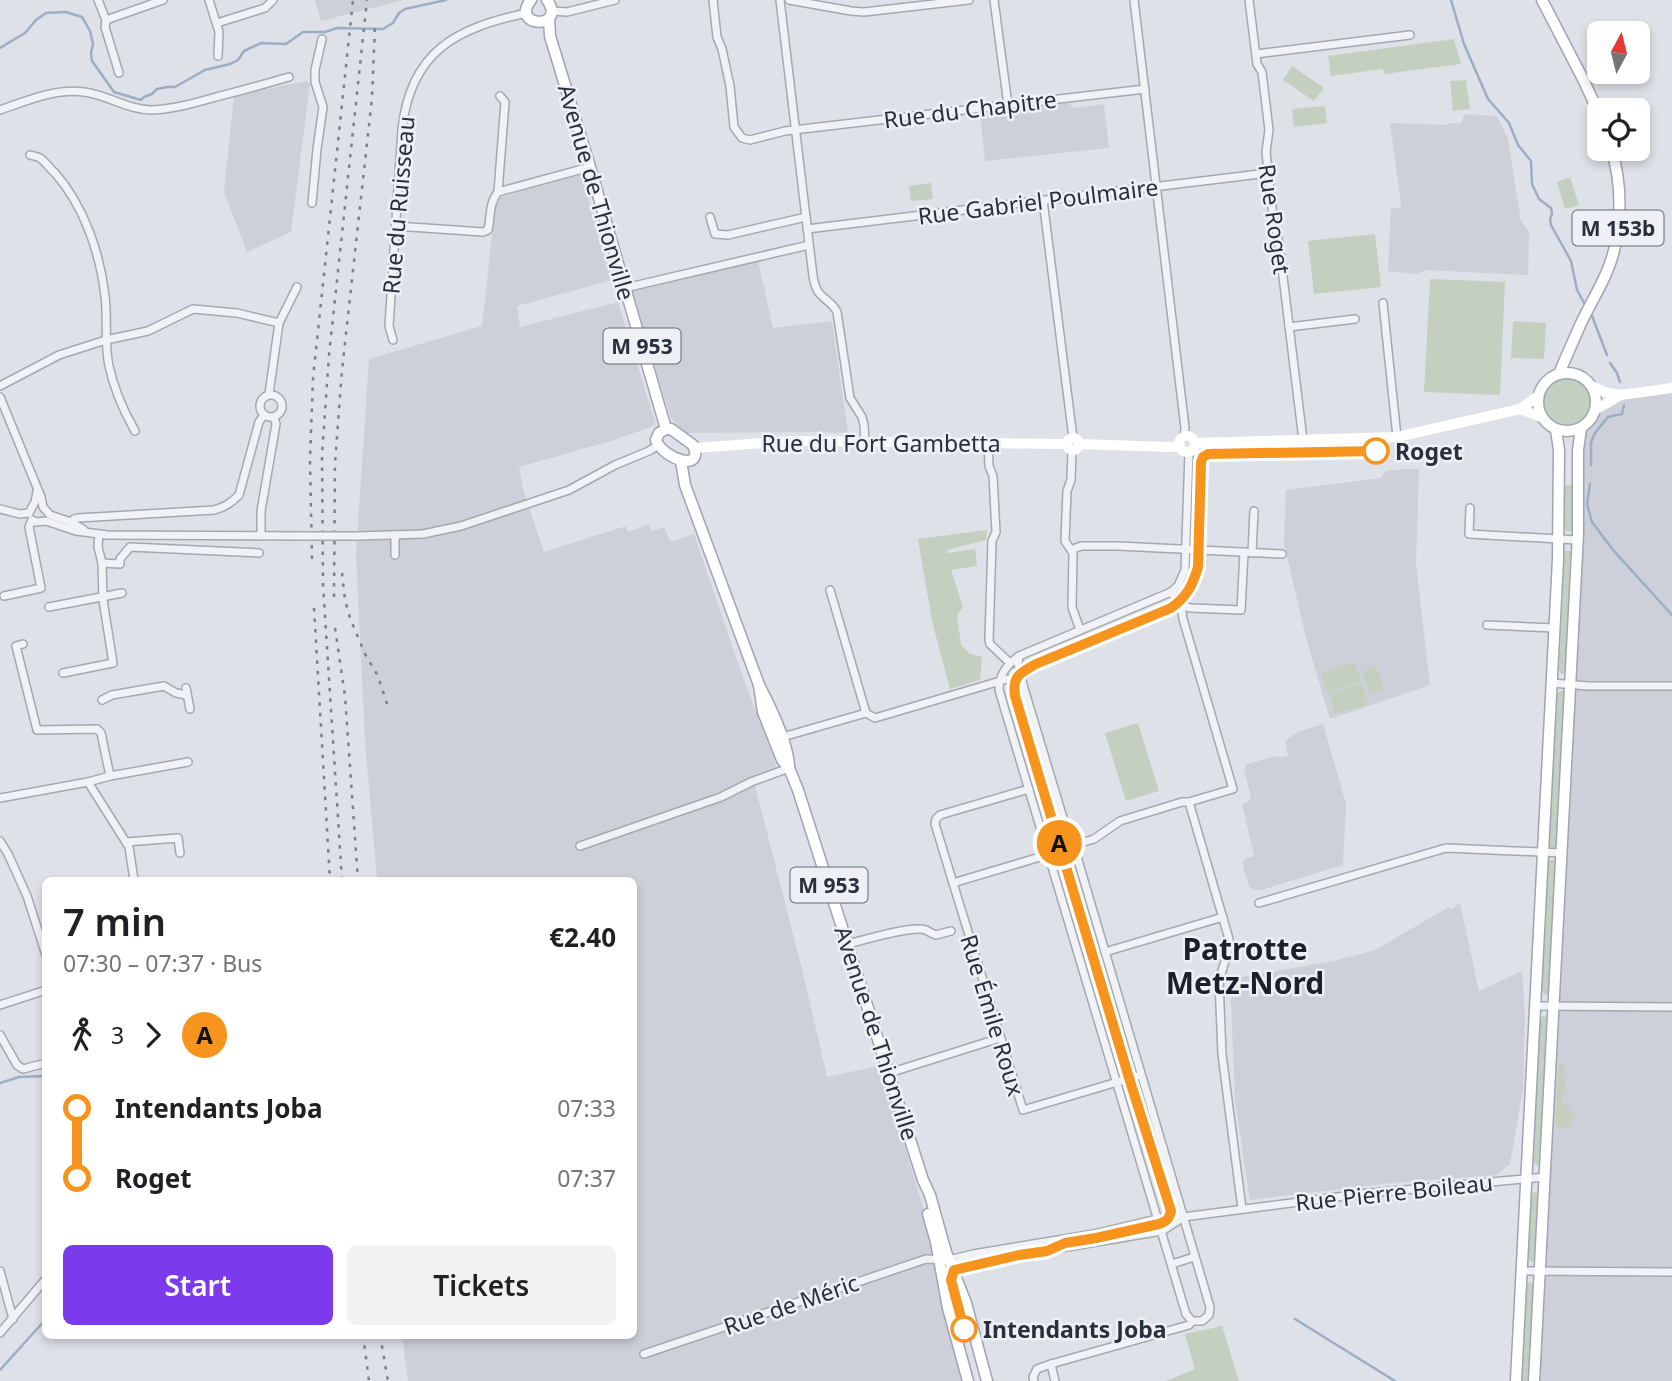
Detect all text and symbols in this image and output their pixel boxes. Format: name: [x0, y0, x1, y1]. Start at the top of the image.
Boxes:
north arrow: [1587, 21, 1650, 84]
map controls: [1587, 21, 1650, 161]
street label: Avenue de Thionville: [551, 80, 643, 304]
street label: Rue du Chapitre: [882, 83, 1058, 135]
button: locate: [1587, 98, 1650, 161]
street label: Rue du Ruisseau: [374, 115, 422, 295]
street label: Rue Roget: [1251, 162, 1299, 276]
street label: Rue Gabriel Poulmaire: [916, 170, 1160, 232]
road number: M 153b: [1572, 210, 1664, 246]
road number: M 953: [604, 328, 680, 364]
street label: Rue du Fort Gambetta: [761, 427, 1001, 459]
place label: Roget: [1395, 435, 1463, 467]
marker: Roget: [1363, 438, 1389, 464]
line badge: A: [1036, 820, 1082, 866]
text: A: [1051, 826, 1067, 859]
road number: M 953: [790, 868, 868, 903]
text: 7 min: [63, 895, 166, 947]
text: €2.40: [549, 919, 616, 955]
street label: Avenue de Thionville: [827, 922, 927, 1144]
district label: Patrotte Metz-Nord: [1166, 928, 1324, 1003]
street label: Rue Émile Roux: [953, 930, 1033, 1100]
text: 07:30 – 07:37 · Bus: [63, 947, 262, 979]
icon: walk: [63, 1016, 101, 1054]
icon: forward: [134, 1016, 172, 1054]
text: A: [196, 1018, 213, 1051]
text: 3: [111, 1019, 124, 1051]
text: Intendants Joba: [115, 1090, 323, 1126]
text: 07:33: [557, 1092, 616, 1124]
text: Roget: [115, 1160, 192, 1196]
text: 07:37: [557, 1162, 616, 1194]
street label: Rue Pierre Boileau: [1294, 1166, 1494, 1218]
button: Start: [63, 1245, 333, 1325]
button: Tickets: [347, 1245, 616, 1325]
street label: Rue de Méric: [719, 1266, 863, 1342]
place label: Intendants Joba: [983, 1313, 1167, 1345]
marker: Intendants Joba: [951, 1316, 977, 1342]

